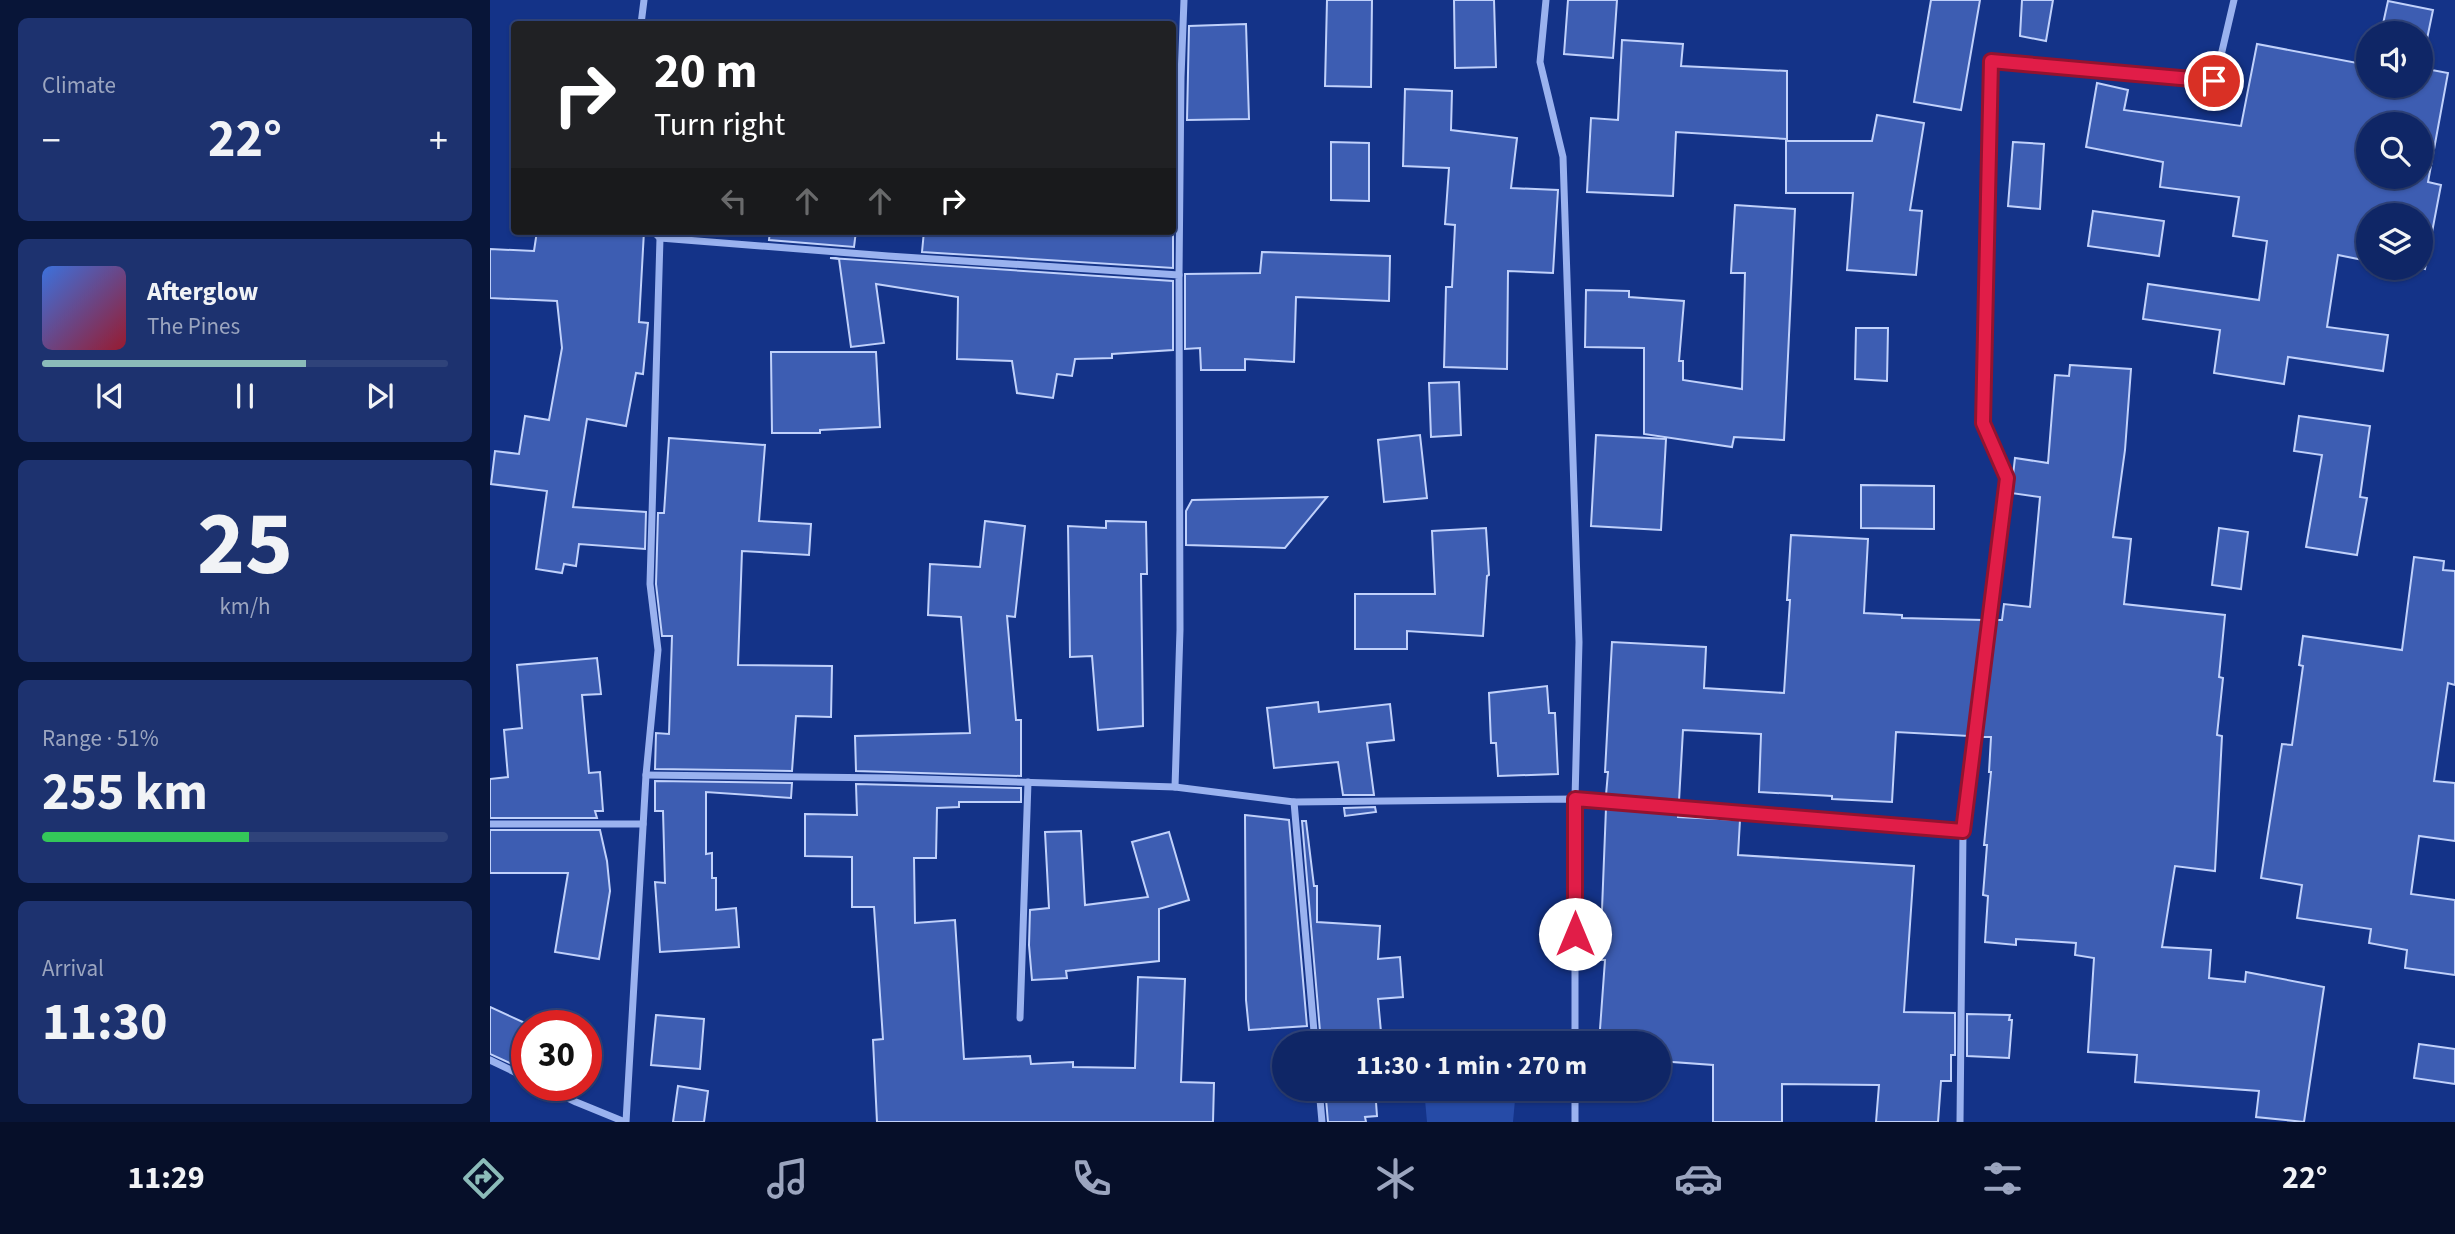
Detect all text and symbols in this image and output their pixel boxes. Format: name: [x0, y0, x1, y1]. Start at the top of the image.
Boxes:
map controls: [2356, 21, 2433, 280]
button: sound: [2356, 21, 2433, 98]
text: 20 m: [654, 37, 758, 107]
icon: right: [539, 49, 630, 140]
pin: [2184, 51, 2244, 111]
icon: arrive: [2195, 62, 2233, 100]
text: Climate: [42, 69, 116, 102]
text: Turn right: [654, 102, 785, 148]
text: 22°: [208, 103, 282, 177]
button: search: [2356, 112, 2433, 189]
text: −: [42, 114, 61, 168]
text: +: [429, 114, 448, 168]
icon: left: [715, 182, 753, 220]
icon: ahead: [788, 182, 826, 220]
icon: ahead: [861, 182, 899, 220]
icon: right: [934, 182, 972, 220]
button: layers: [2356, 203, 2433, 280]
text: Afterglow: [147, 273, 258, 310]
text: The Pines: [147, 310, 240, 343]
icon: previous: [91, 377, 129, 415]
icon: pause: [226, 377, 264, 415]
icon: next: [361, 377, 399, 415]
text: 25: [197, 480, 293, 609]
text: km/h: [219, 590, 271, 623]
text: Range · 51%: [42, 722, 159, 755]
text: 255 km: [42, 756, 208, 830]
position arrow: [1538, 897, 1612, 971]
text: Arrival: [42, 952, 104, 985]
text: 11:30: [42, 986, 167, 1060]
speed limit sign: 30: [511, 1010, 602, 1101]
text: 11:30 · 1 min · 270 m: [1356, 1047, 1587, 1084]
icon: directions: [459, 1154, 508, 1203]
icon: music: [763, 1154, 812, 1203]
icon: phone: [1067, 1154, 1116, 1203]
icon: climate: [1371, 1154, 1420, 1203]
icon: car: [1674, 1154, 1723, 1203]
icon: filters: [1978, 1154, 2027, 1203]
text: 11:29: [127, 1155, 205, 1201]
text: 22°: [2282, 1155, 2328, 1201]

